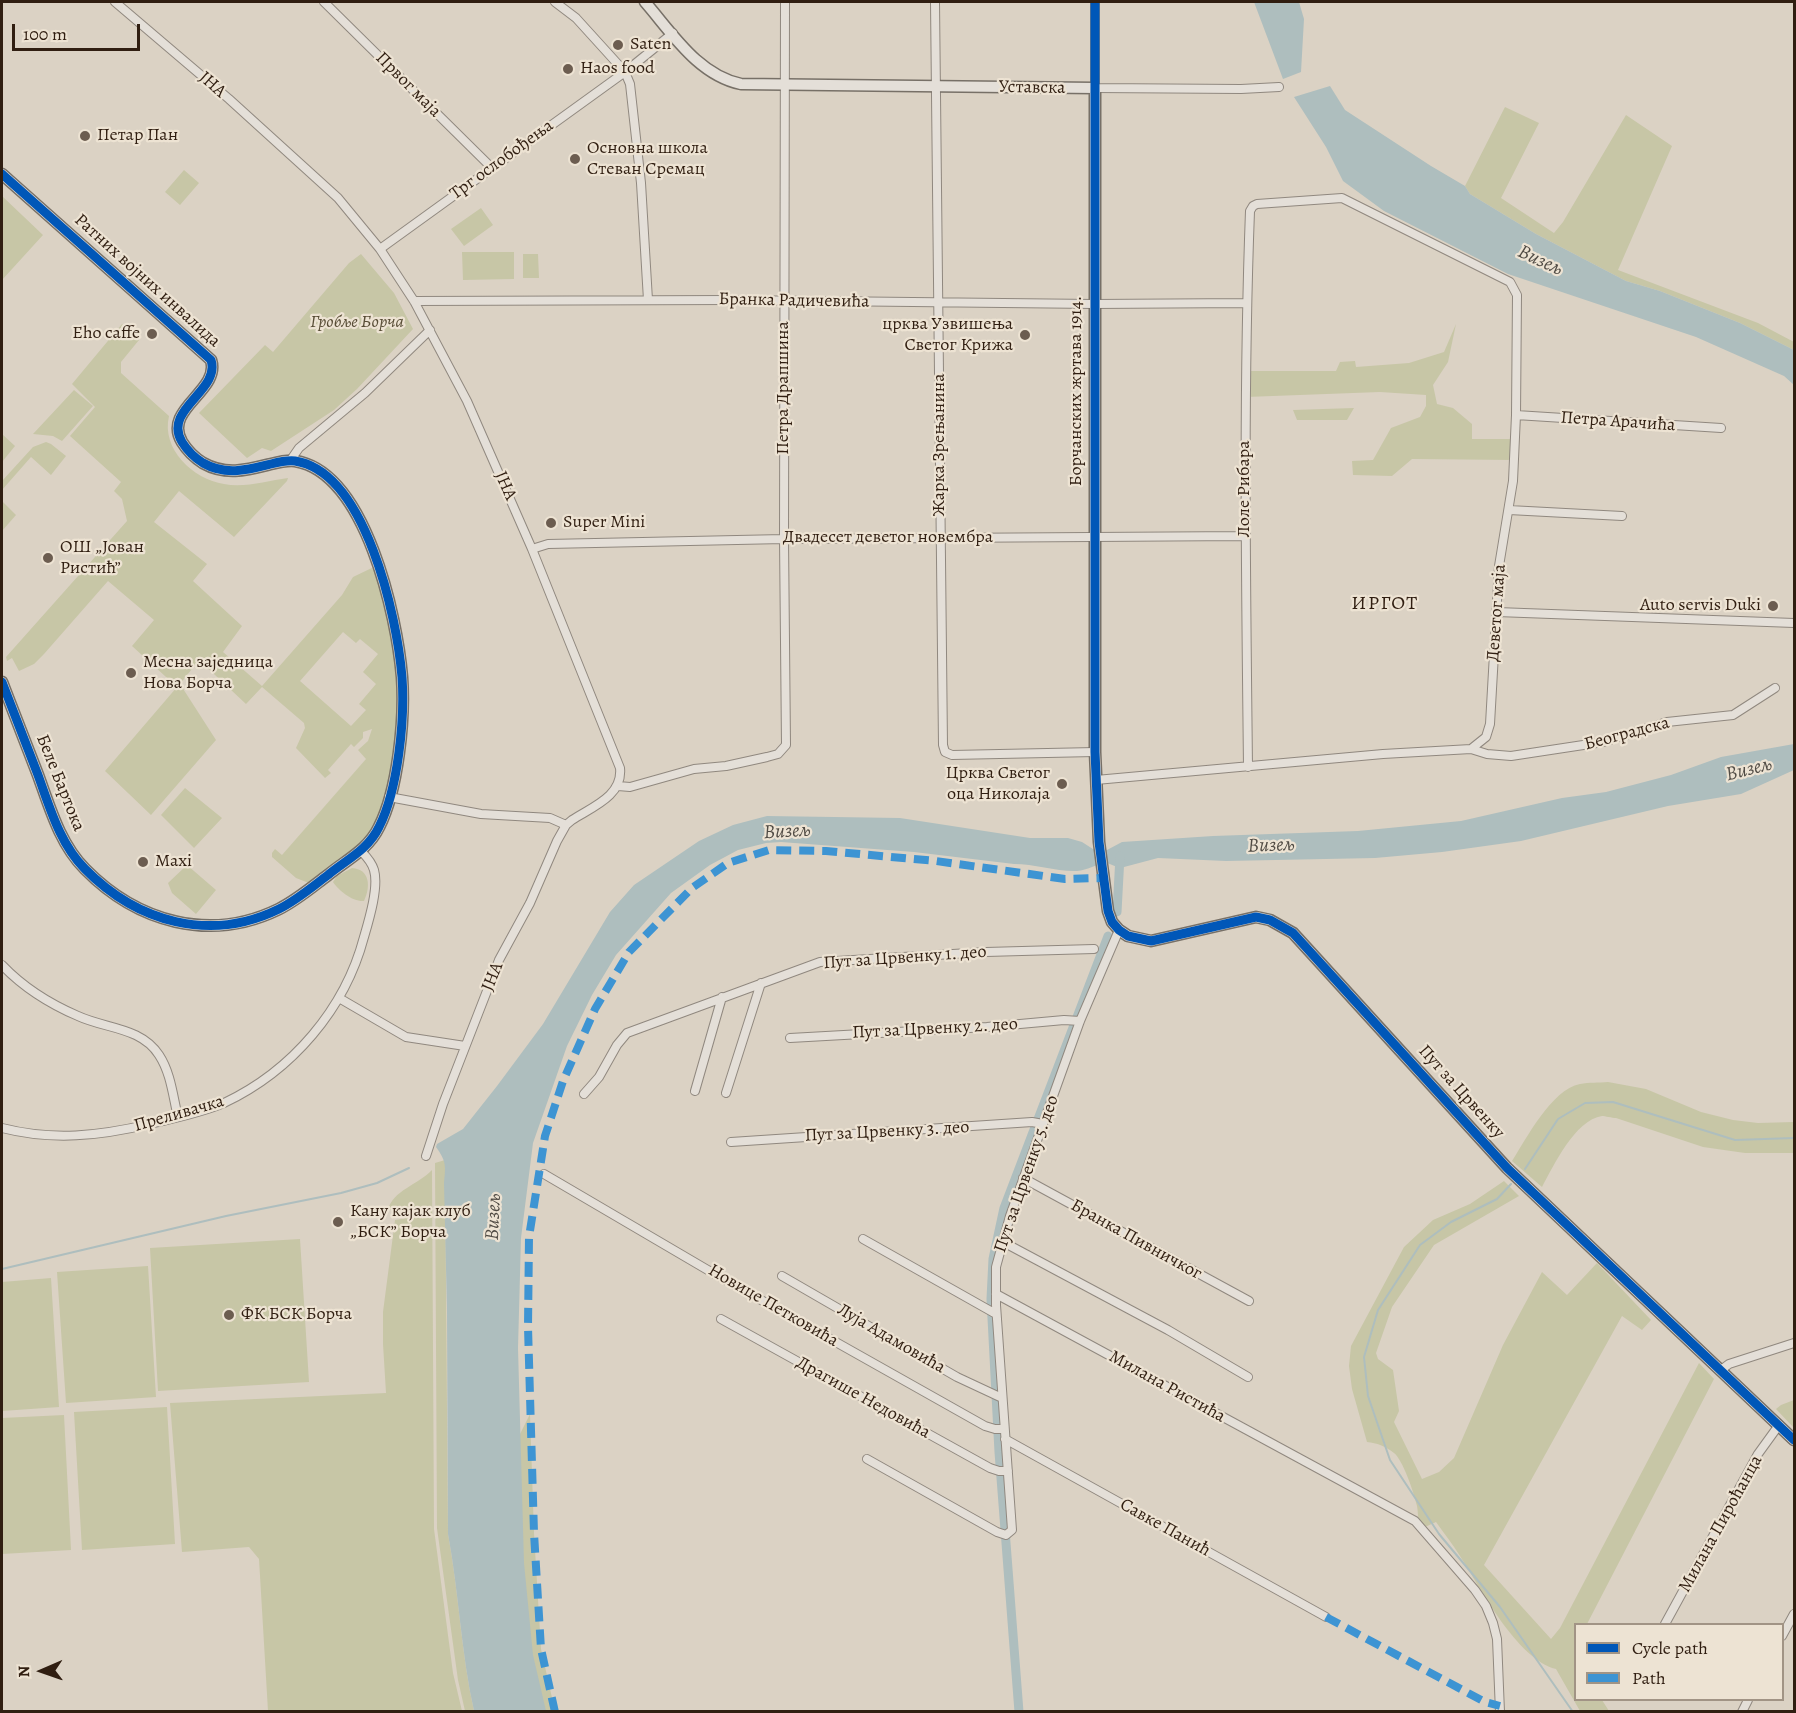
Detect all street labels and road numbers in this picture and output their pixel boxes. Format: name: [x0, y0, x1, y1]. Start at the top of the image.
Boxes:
street label: Првог маја: [371, 48, 445, 122]
street label: ЈНА: [194, 67, 230, 103]
street label: Уставска: [998, 77, 1066, 99]
street label: Трг ослобођења: [446, 115, 558, 205]
street label: Ратних војних инвалида: [69, 210, 225, 352]
street label: Бранка Радичевића: [718, 289, 870, 313]
street label: Борчанских жртава 1914.: [1066, 296, 1088, 486]
street label: Петра Драпшина: [773, 321, 795, 455]
street label: Жарка Зрењанина: [929, 373, 951, 517]
street label: Петра Арачића: [1560, 407, 1676, 437]
street label: Лоле Рибара: [1234, 441, 1256, 537]
street label: ЈНА: [489, 468, 521, 504]
street label: Двадесет деветог новембра: [783, 527, 993, 549]
street label: Деветог маја: [1483, 563, 1511, 663]
street label: Београдска: [1582, 712, 1672, 756]
street label: Беле Бартока: [31, 731, 89, 835]
street label: Пут за Црвенку 1. део: [823, 942, 987, 974]
street label: ЈНА: [477, 959, 509, 995]
street label: Пут за Црвенку 2. део: [852, 1014, 1018, 1044]
street label: Пут за Црвенку: [1413, 1041, 1509, 1143]
street label: Преливачка: [131, 1091, 227, 1137]
street label: Пут за Црвенку 5. део: [990, 1092, 1064, 1256]
street label: Пут за Црвенку 3. део: [804, 1117, 970, 1147]
street label: Бранка Пивничког: [1067, 1195, 1205, 1285]
street label: Новице Петковића: [704, 1260, 842, 1352]
street label: Луја Адамовића: [833, 1299, 949, 1379]
street label: Милана Ристића: [1105, 1346, 1229, 1428]
street label: Драгише Недовића: [792, 1352, 934, 1444]
street label: Милана Пироћанца: [1674, 1452, 1768, 1596]
street label: Савке Панић: [1116, 1494, 1214, 1562]

